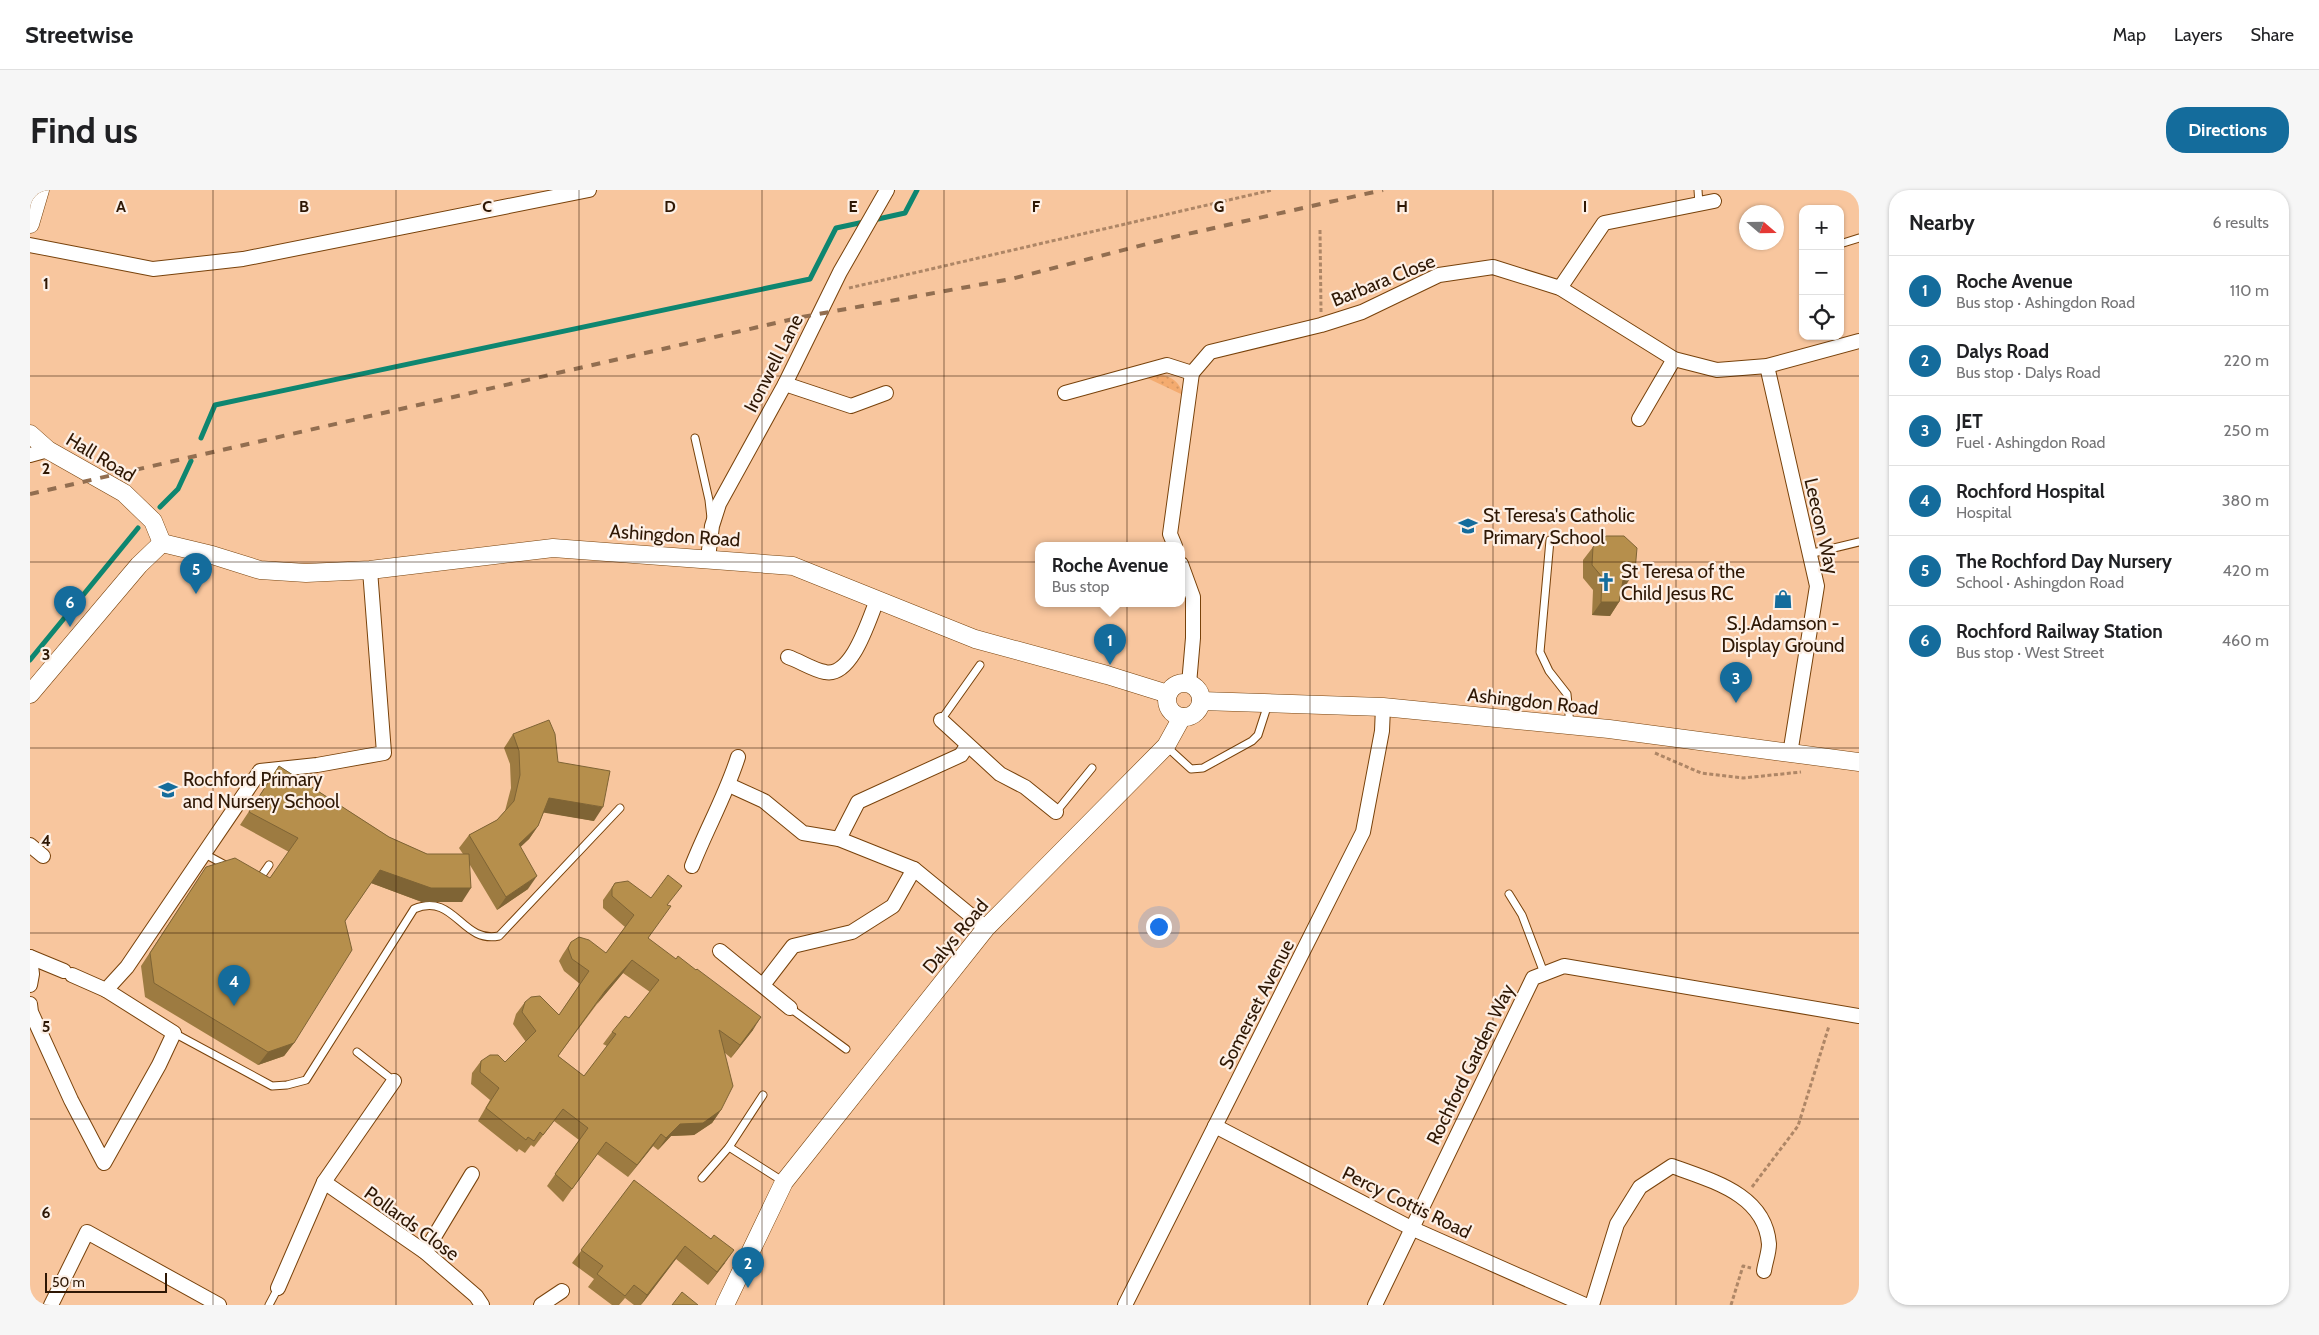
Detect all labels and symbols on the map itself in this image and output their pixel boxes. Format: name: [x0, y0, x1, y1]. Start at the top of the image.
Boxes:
text: A: [116, 197, 126, 216]
text: B: [299, 197, 309, 216]
text: C: [482, 197, 492, 216]
text: D: [664, 197, 676, 216]
text: E: [848, 197, 858, 216]
text: F: [1032, 197, 1041, 216]
text: G: [1214, 197, 1224, 216]
text: H: [1396, 197, 1408, 216]
text: I: [1583, 197, 1587, 216]
north arrow: [1739, 205, 1784, 250]
street label: Barbara Close: [1328, 249, 1439, 312]
text: 1: [43, 274, 49, 293]
street label: Ironwell Lane: [739, 310, 808, 416]
street label: Hall Road: [62, 428, 140, 487]
text: 2: [42, 459, 50, 478]
street label: Leecon Way: [1799, 476, 1844, 577]
place label: St Teresa's Catholic Primary School: [1483, 504, 1635, 549]
school or university icon: St Teresa's Catholic Primary School: [1457, 515, 1479, 537]
street label: Ashingdon Road: [609, 519, 741, 552]
pin: 5: [180, 553, 212, 594]
place label: St Teresa of the Child Jesus RC: [1621, 560, 1745, 605]
church icon: St Teresa of the Child Jesus RC: [1595, 571, 1617, 593]
pin: 6: [54, 586, 86, 627]
shop icon: S.J.Adamson - Display Ground: [1772, 588, 1794, 610]
place label: S.J.Adamson - Display Ground: [1721, 612, 1845, 657]
pin: 1: [1094, 624, 1126, 665]
text: 3: [42, 645, 50, 664]
pin: 3: [1720, 662, 1752, 703]
street label: Ashingdon Road: [1467, 683, 1599, 720]
place label: Rochford Primary and Nursery School: [183, 768, 340, 813]
school or university icon: Rochford Primary and Nursery School: [157, 779, 179, 801]
text: 4: [41, 831, 51, 850]
street label: Dalys Road: [918, 894, 993, 978]
your location: [1146, 914, 1172, 940]
street label: Somerset Avenue: [1214, 935, 1299, 1073]
pin: 4: [218, 965, 250, 1006]
street label: Rochford Garden Way: [1422, 980, 1520, 1148]
text: 5: [42, 1017, 50, 1036]
street label: Percy Cottis Road: [1339, 1161, 1475, 1244]
street label: Pollards Close: [360, 1181, 464, 1266]
text: 6: [42, 1203, 51, 1222]
pin: 2: [732, 1247, 764, 1288]
scale bar: [45, 1270, 168, 1293]

